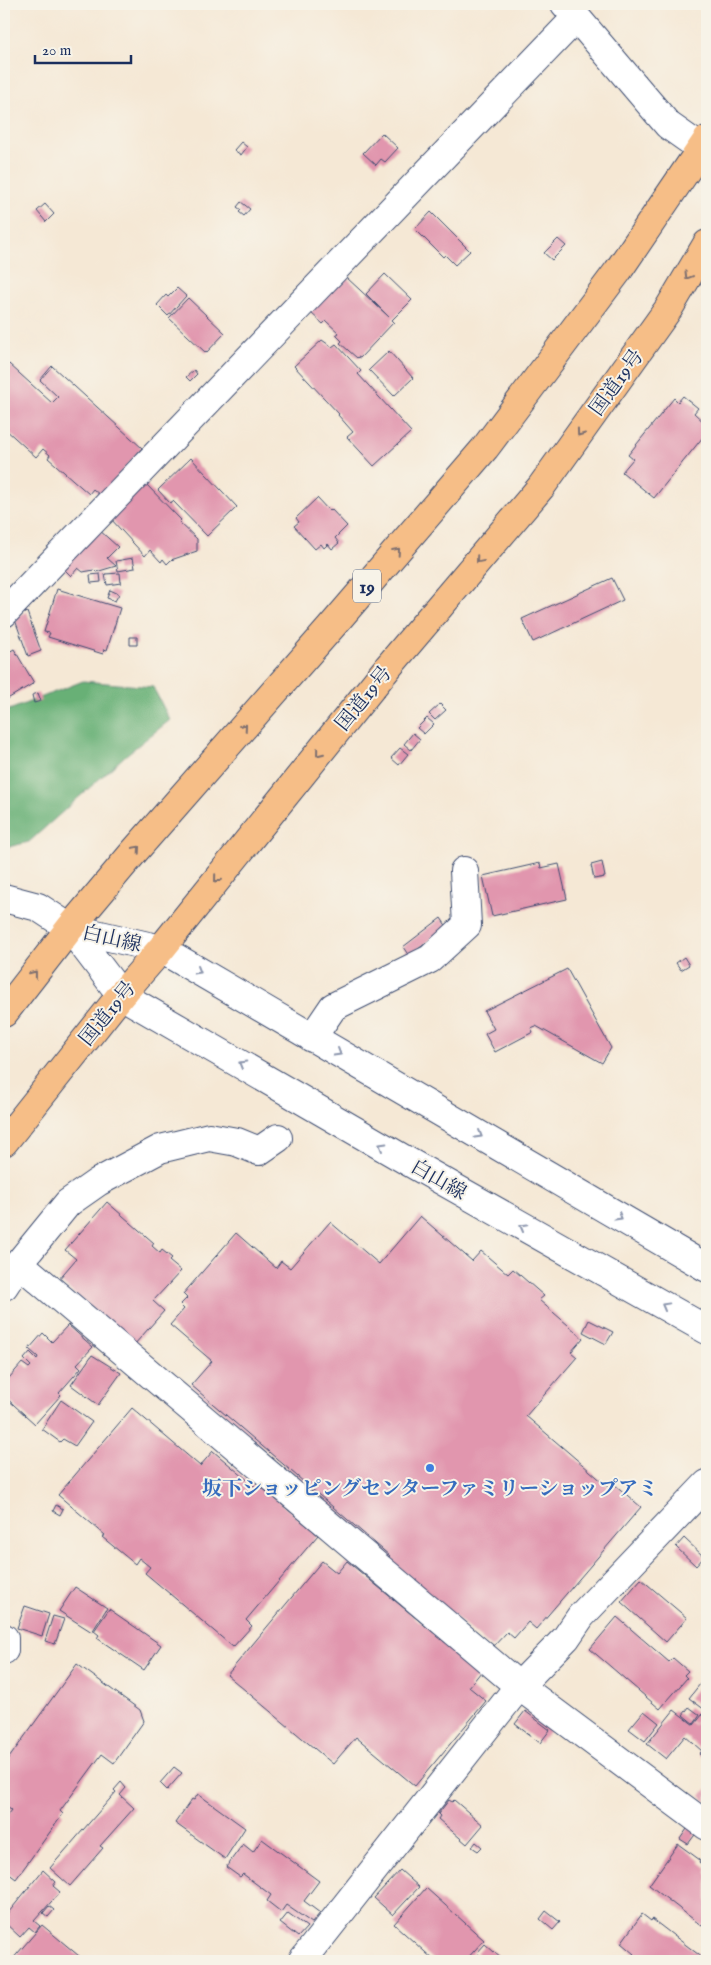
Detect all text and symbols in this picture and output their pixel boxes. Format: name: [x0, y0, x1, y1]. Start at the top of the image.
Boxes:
scale bar: [35, 32, 131, 64]
text: 20 m: [42, 41, 72, 60]
one-way arrow: [685, 270, 695, 279]
street label: 国道19号: [585, 345, 650, 421]
one-way arrow: [577, 427, 586, 437]
one-way arrow: [391, 548, 400, 557]
one-way arrow: [476, 555, 485, 564]
road number: 19: [353, 570, 381, 602]
street label: 国道19号: [330, 661, 398, 736]
one-way arrow: [238, 723, 247, 732]
one-way arrow: [316, 747, 325, 756]
one-way arrow: [131, 845, 140, 854]
one-way arrow: [215, 873, 223, 882]
street label: 白山線: [80, 921, 144, 958]
one-way arrow: [193, 964, 202, 974]
one-way arrow: [28, 971, 37, 980]
street label: 国道19号: [74, 976, 142, 1051]
one-way arrow: [333, 1047, 342, 1057]
one-way arrow: [238, 1061, 247, 1071]
one-way arrow: [473, 1129, 482, 1139]
one-way arrow: [378, 1143, 387, 1153]
street label: 白山線: [406, 1154, 470, 1206]
one-way arrow: [614, 1210, 623, 1220]
one-way arrow: [520, 1223, 529, 1233]
one-way arrow: [661, 1303, 670, 1313]
marker: 坂下ショッピングセンターファミリーショップアミ: [424, 1462, 436, 1474]
place label: 坂下ショッピングセンターファミリーショップアミ: [202, 1477, 658, 1502]

